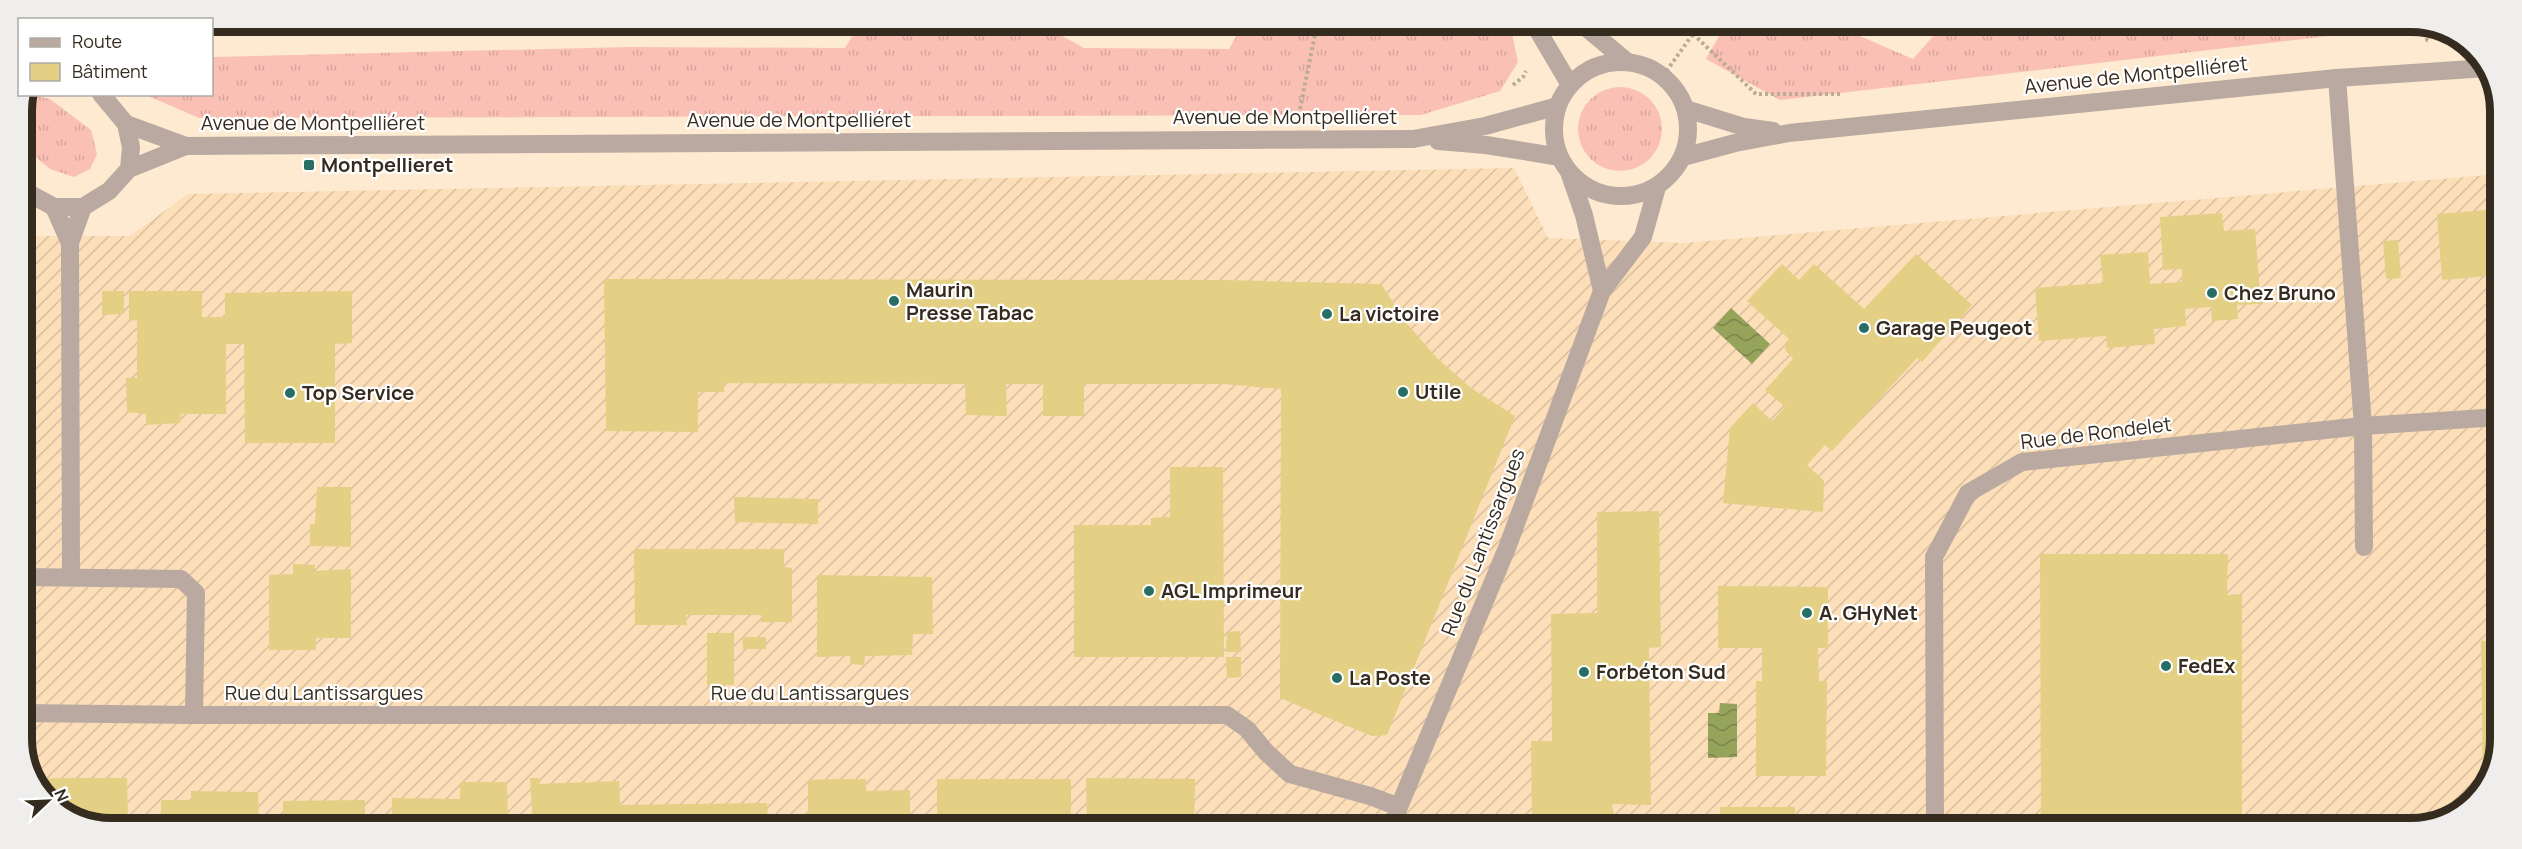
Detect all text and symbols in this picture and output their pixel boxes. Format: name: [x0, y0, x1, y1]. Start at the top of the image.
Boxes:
legend: [18, 18, 213, 96]
text: Route: [72, 29, 122, 53]
street label: Avenue de Montpelliéret: [2023, 49, 2249, 100]
text: Bâtiment: [72, 59, 148, 83]
street label: Avenue de Montpelliéret: [1173, 103, 1397, 130]
street label: Avenue de Montpelliéret: [687, 106, 911, 133]
street label: Avenue de Montpelliéret: [201, 109, 425, 136]
place label: Montpellieret: [321, 151, 453, 178]
marker: Montpellieret: [302, 158, 316, 172]
place label: Maurin Presse Tabac: [906, 276, 1034, 326]
place label: Chez Bruno: [2224, 279, 2336, 306]
marker: Chez Bruno: [2205, 286, 2219, 300]
marker: Maurin Presse Tabac: [887, 294, 901, 308]
place label: La victoire: [1339, 300, 1439, 327]
marker: La victoire: [1320, 307, 1334, 321]
place label: Garage Peugeot: [1876, 314, 2032, 341]
marker: Garage Peugeot: [1857, 321, 1871, 335]
place label: Utile: [1415, 378, 1461, 405]
place label: Top Service: [302, 379, 414, 406]
marker: Utile: [1396, 385, 1410, 399]
marker: Top Service: [283, 386, 297, 400]
street label: Rue de Rondelet: [2019, 410, 2173, 455]
street label: Rue du Lantissargues: [1434, 444, 1531, 639]
place label: AGL Imprimeur: [1161, 577, 1302, 604]
marker: AGL Imprimeur: [1142, 584, 1156, 598]
place label: A. GHyNet: [1819, 599, 1918, 626]
marker: A. GHyNet: [1800, 606, 1814, 620]
place label: FedEx: [2178, 652, 2235, 679]
place label: Forbéton Sud: [1596, 658, 1726, 685]
marker: FedEx: [2159, 659, 2173, 673]
place label: La Poste: [1349, 664, 1431, 691]
marker: Forbéton Sud: [1577, 665, 1591, 679]
marker: La Poste: [1330, 671, 1344, 685]
street label: Rue du Lantissargues: [225, 679, 423, 706]
street label: Rue du Lantissargues: [711, 679, 909, 706]
north arrow: [18, 771, 78, 831]
text: N: [49, 786, 74, 805]

